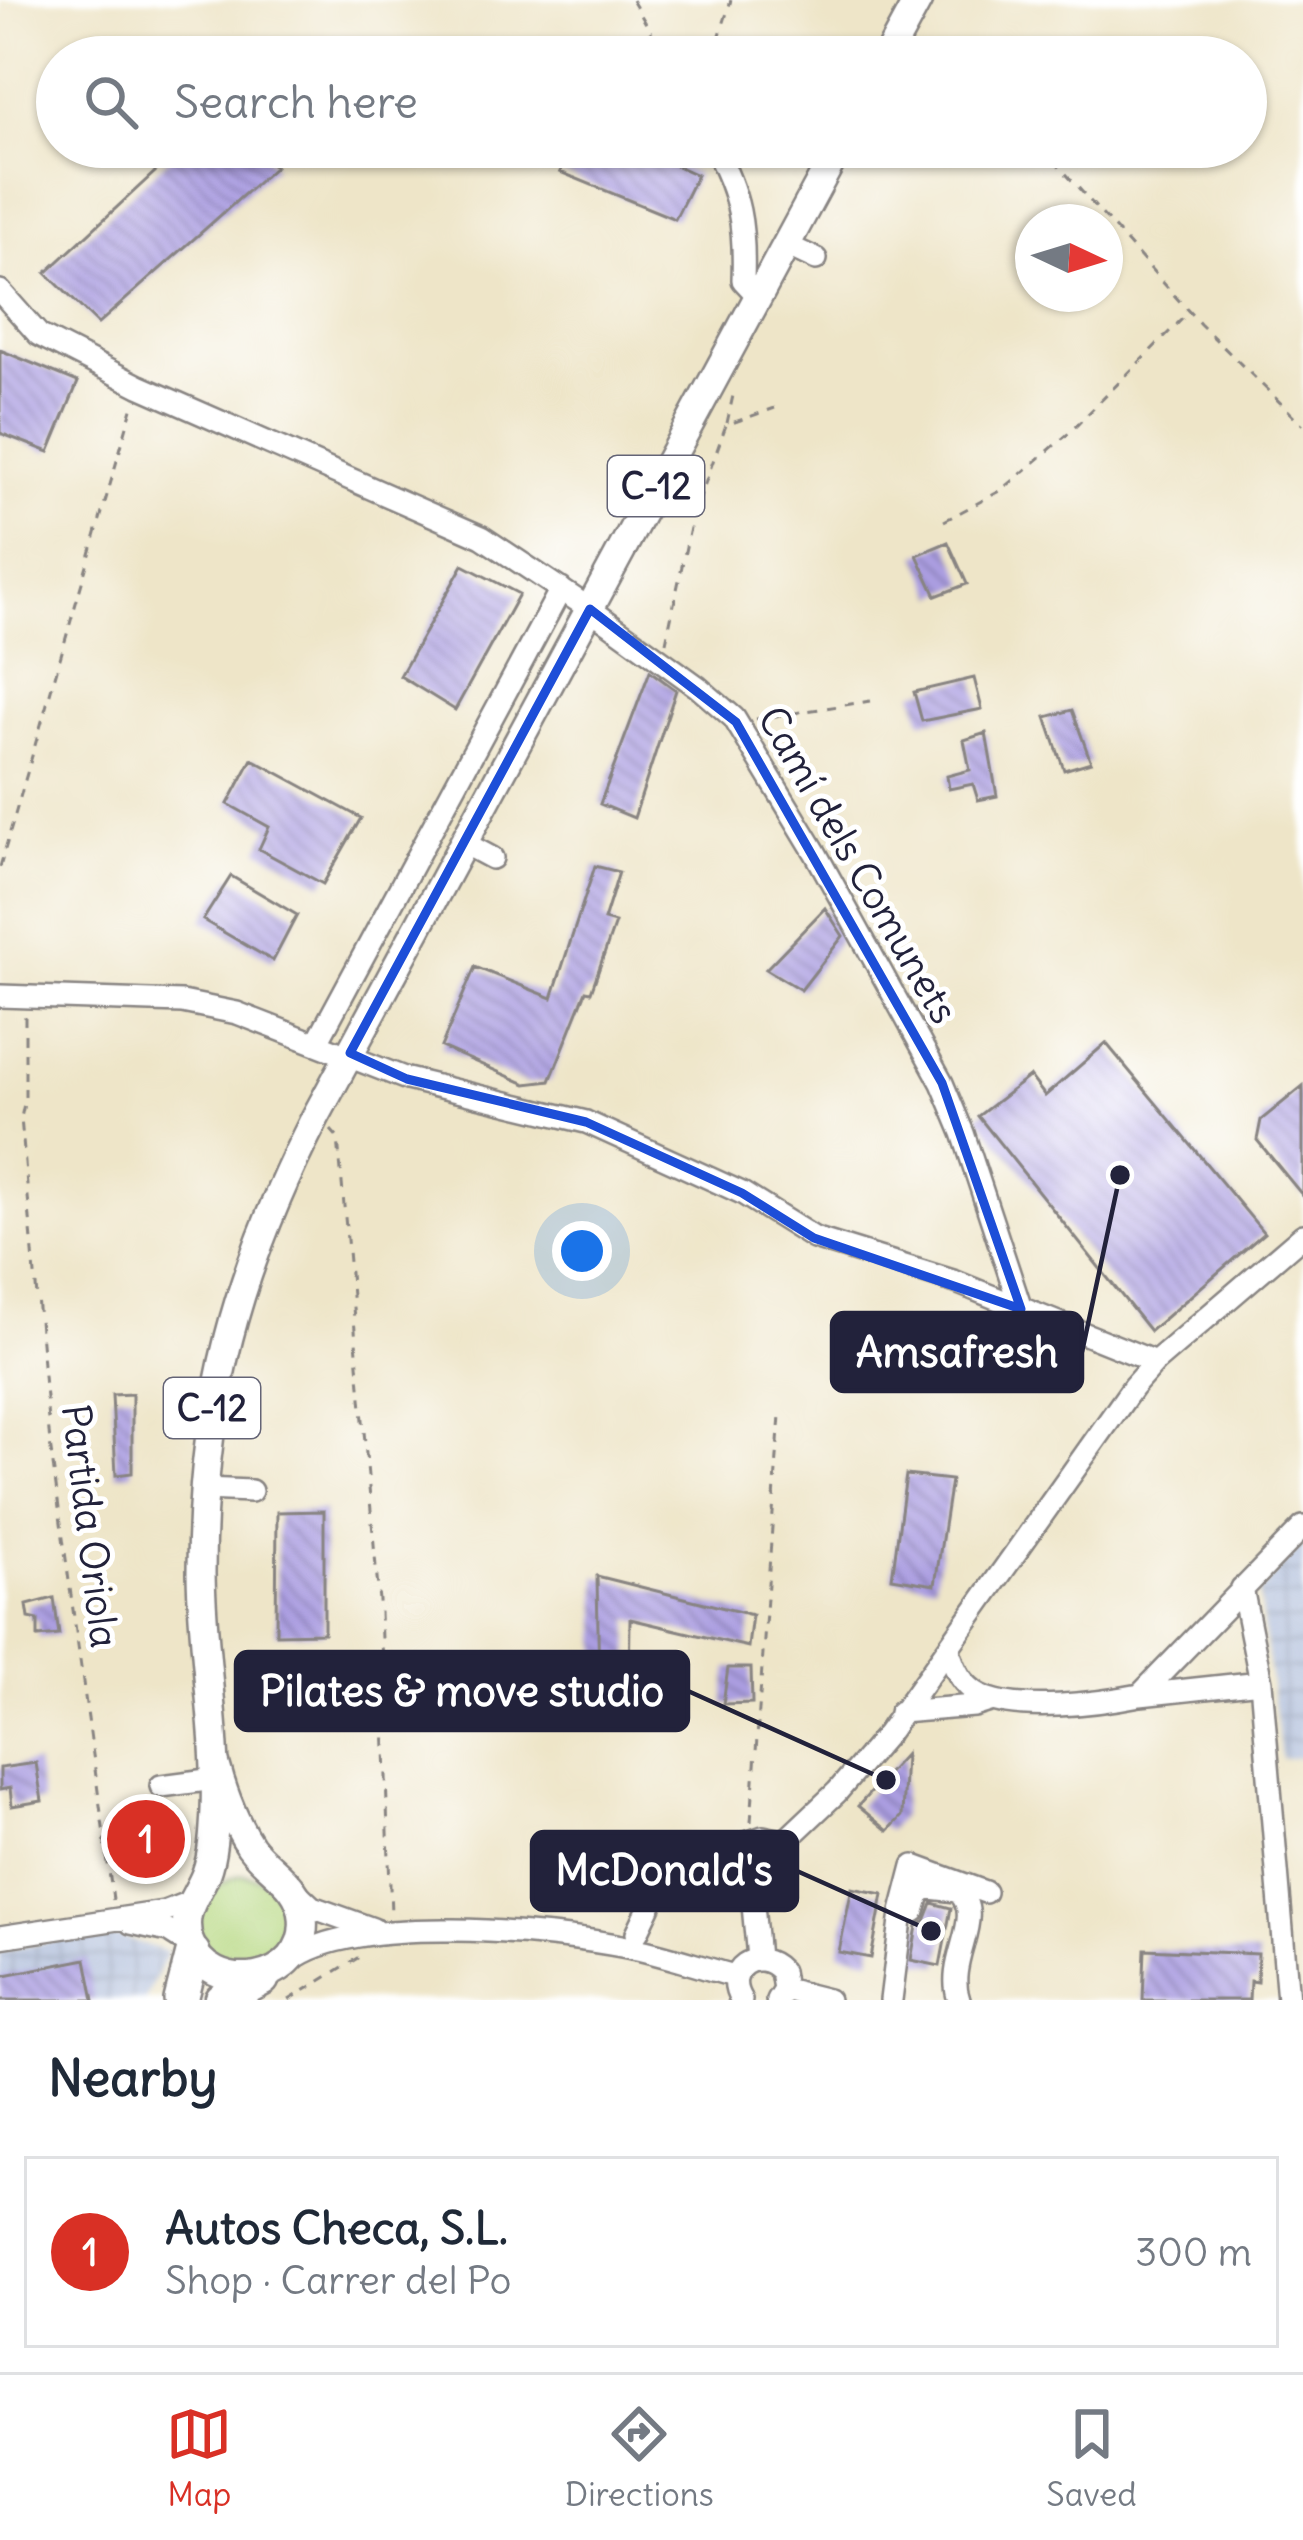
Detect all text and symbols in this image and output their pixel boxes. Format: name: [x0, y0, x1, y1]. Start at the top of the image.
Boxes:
search box: [36, 36, 1267, 168]
icon: search: [78, 69, 144, 135]
text: Search here: [174, 74, 418, 130]
north arrow: [1015, 204, 1123, 312]
road number: C-12: [608, 456, 704, 516]
street label: Camí dels Comunets: [747, 698, 969, 1032]
your location: [552, 1221, 612, 1281]
callout: Amsafresh: [832, 1313, 1082, 1391]
text: Amsafresh: [856, 1326, 1058, 1378]
road number: C-12: [164, 1378, 260, 1438]
street label: Partida Oriola: [51, 1402, 129, 1650]
callout: Pilates & move studio: [236, 1652, 688, 1730]
text: Pilates & move studio: [260, 1665, 664, 1717]
pin: 1: [107, 1794, 185, 1884]
callout: McDonald's: [532, 1832, 797, 1910]
text: McDonald's: [555, 1844, 773, 1896]
text: Nearby: [48, 2046, 217, 2110]
text: Autos Checa, S.L.: [165, 2200, 508, 2256]
text: 1: [82, 2228, 98, 2277]
text: 300 m: [1135, 2228, 1252, 2277]
text: Shop · Carrer del Po: [165, 2256, 511, 2305]
tab: Map: [166, 2401, 232, 2515]
tab: Directions: [565, 2401, 714, 2515]
tab: Saved: [1046, 2401, 1137, 2515]

